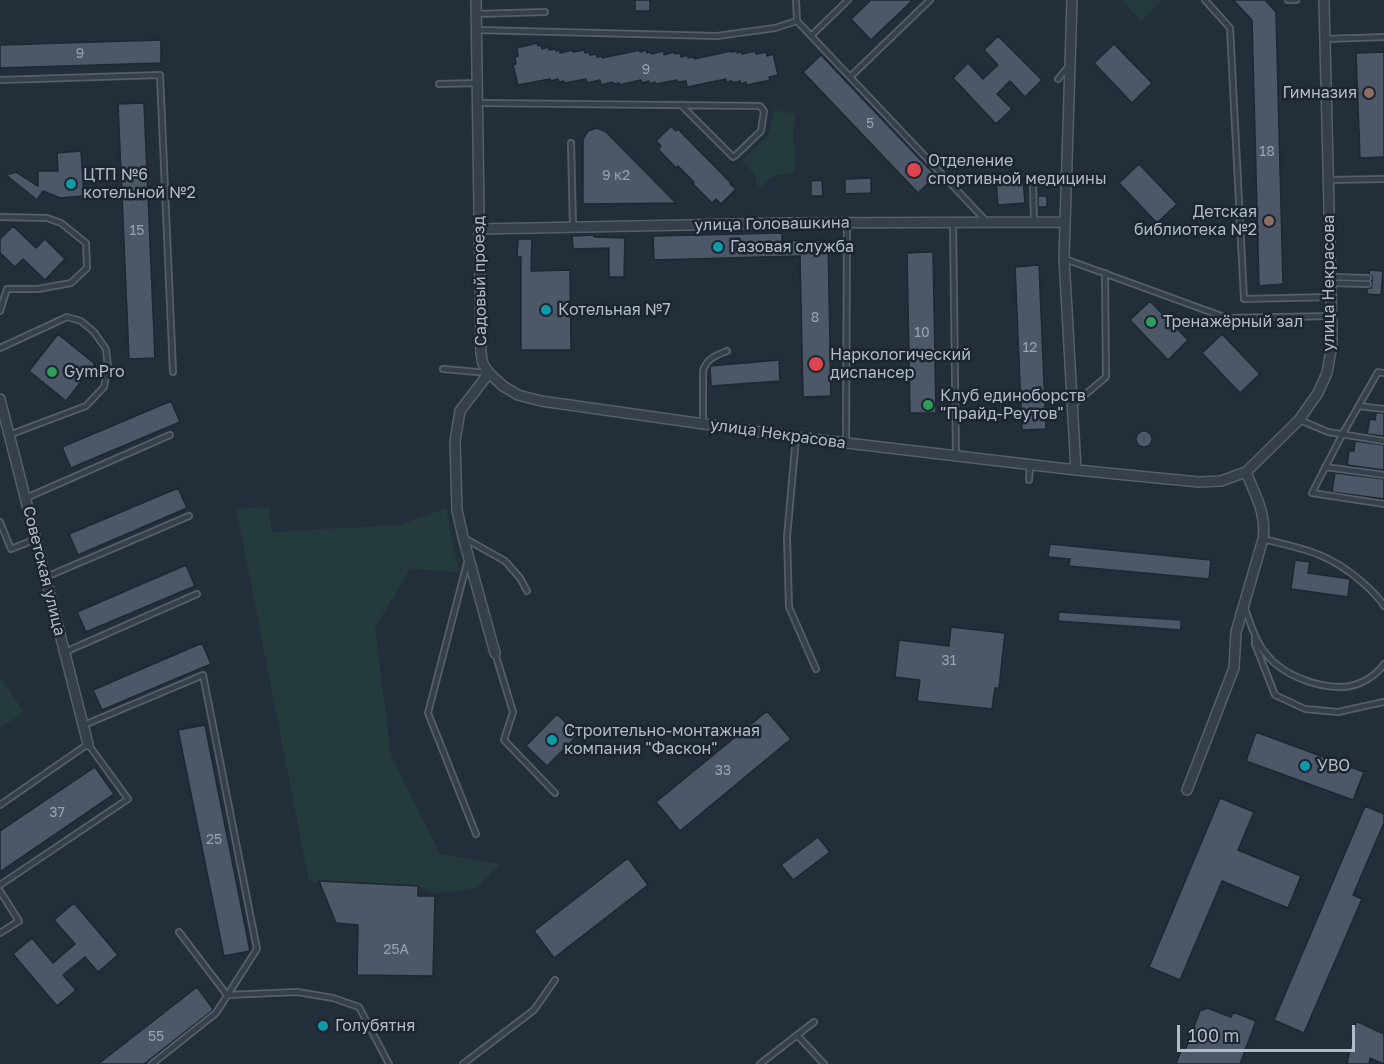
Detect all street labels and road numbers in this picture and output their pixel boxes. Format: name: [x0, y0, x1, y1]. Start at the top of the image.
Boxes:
street label: улица Головашкина: [694, 213, 850, 235]
street label: улица Некрасова: [1319, 215, 1339, 351]
street label: Садовый проезд: [469, 216, 491, 346]
street label: улица Некрасова: [709, 415, 847, 453]
street label: Советская улица: [19, 504, 69, 638]

